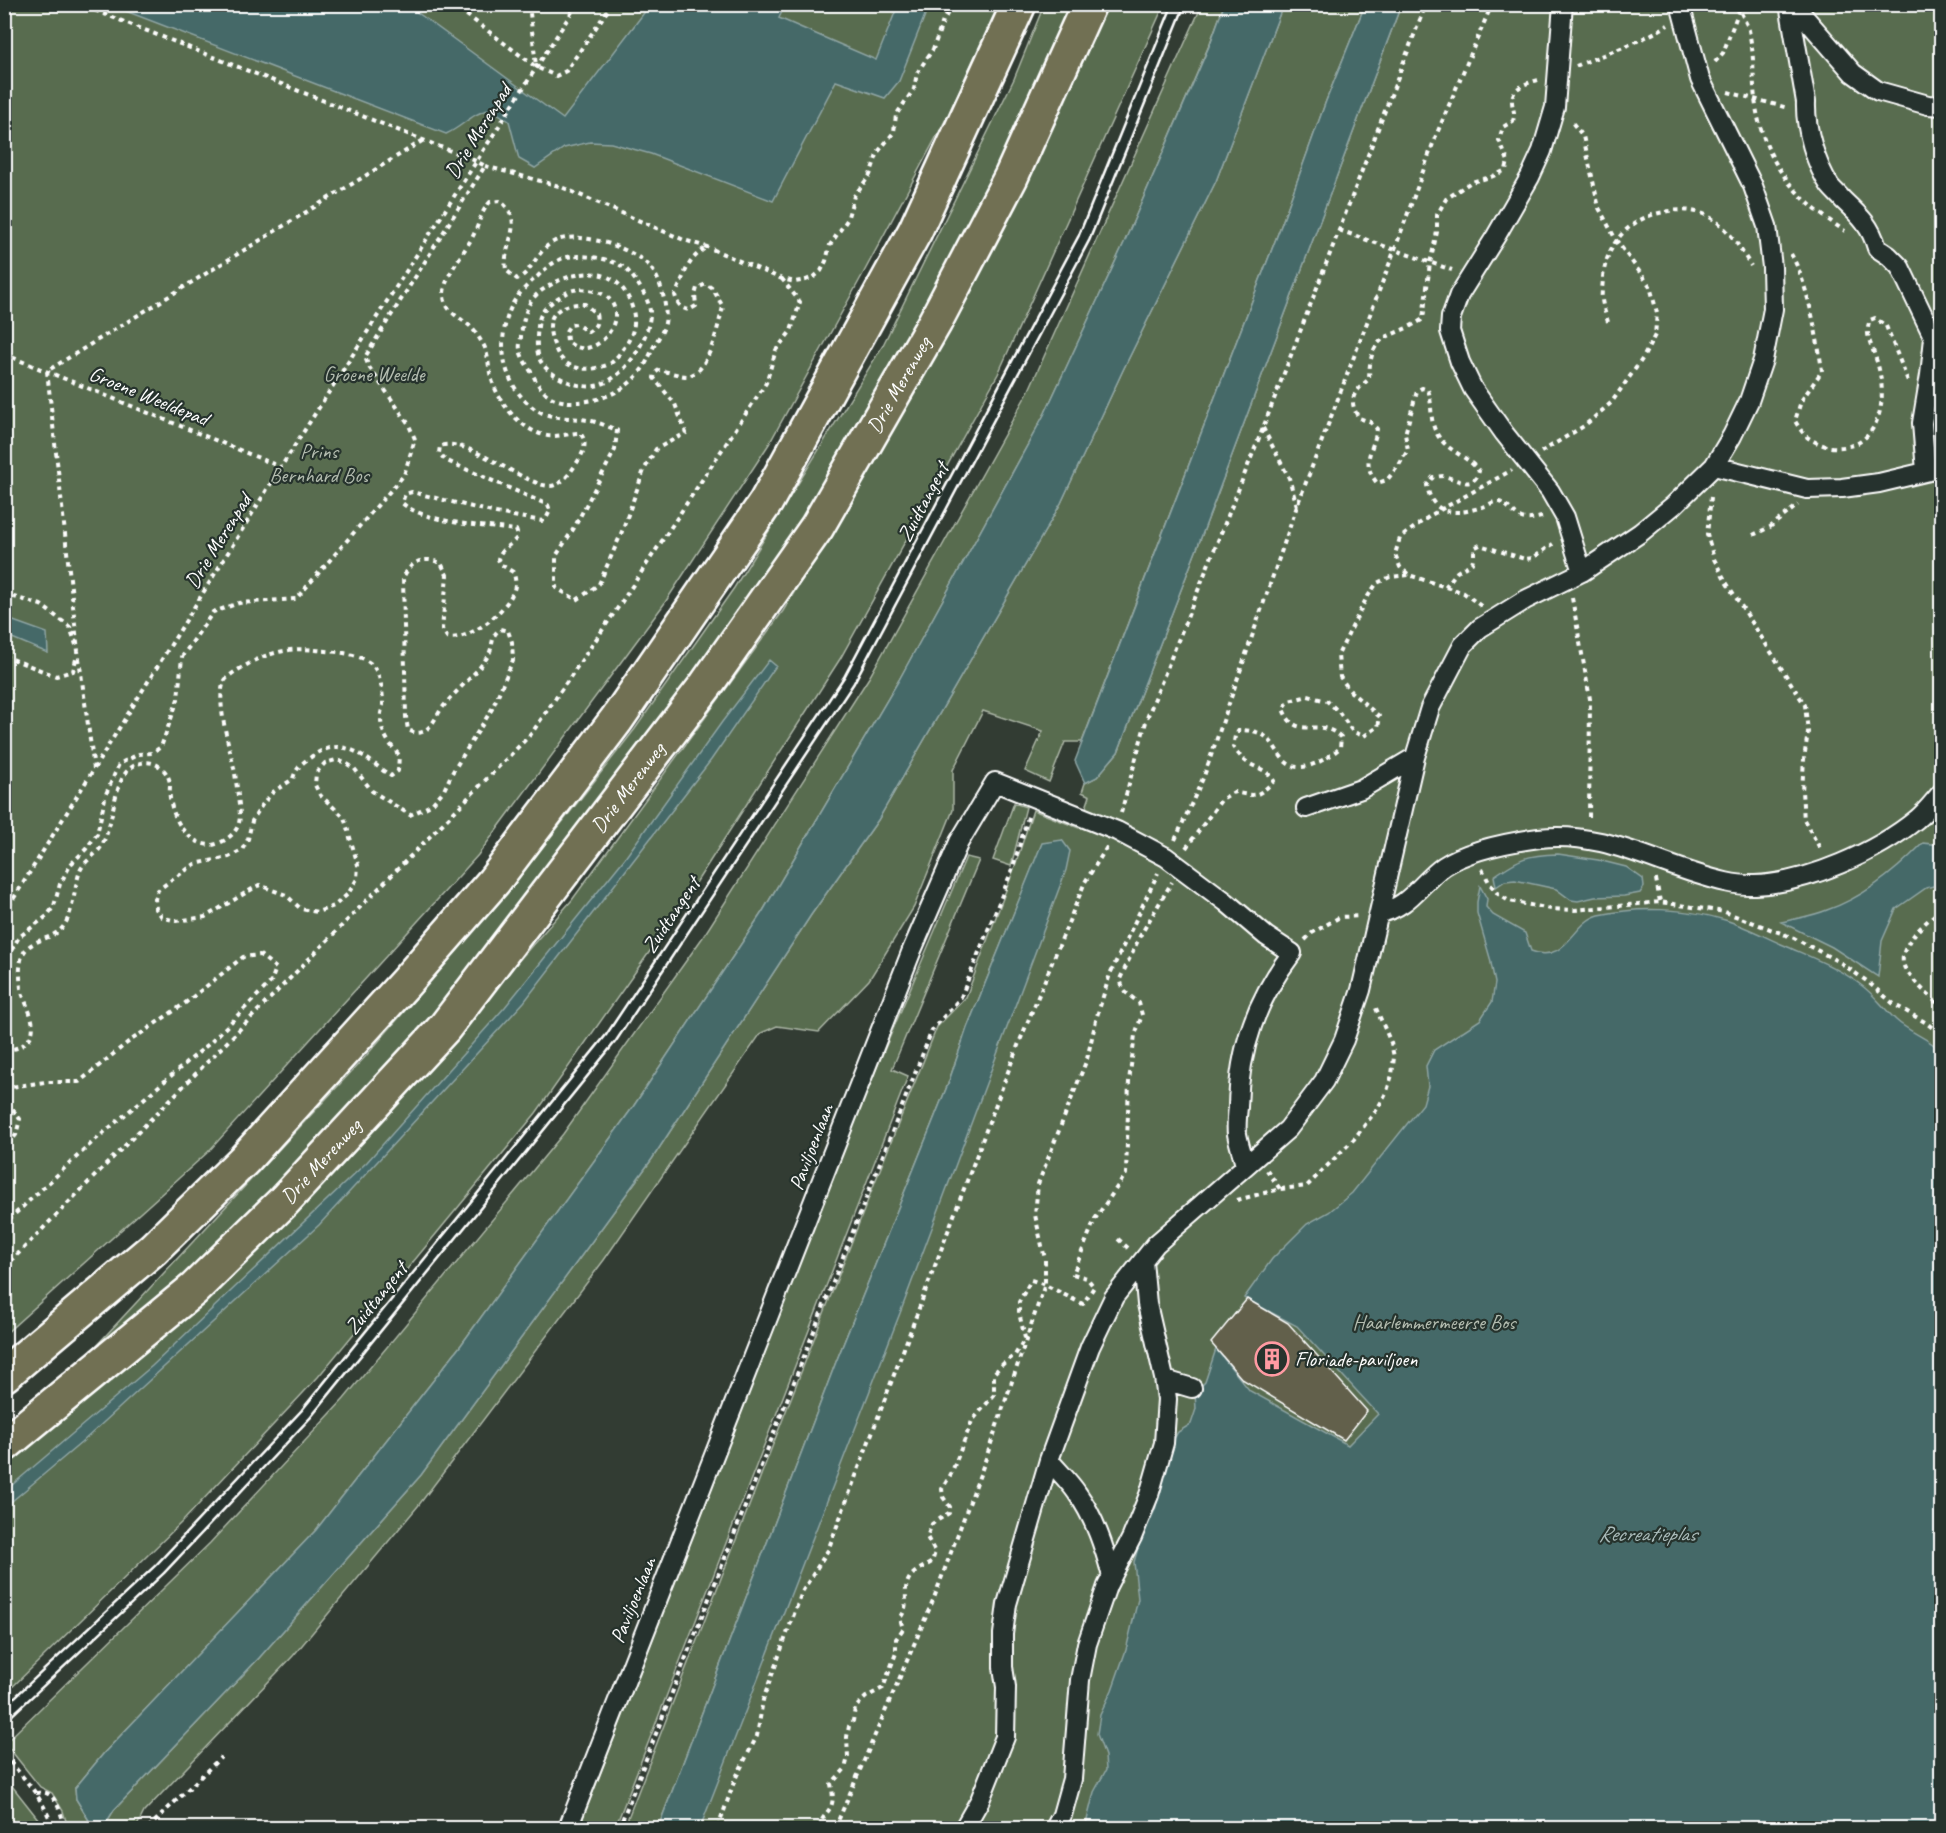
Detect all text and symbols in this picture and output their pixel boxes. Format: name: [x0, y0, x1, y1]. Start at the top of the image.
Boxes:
street label: Drie Merenpad: [439, 76, 519, 183]
street label: Drie Merenweg: [861, 331, 937, 438]
street label: Groene Weeldepad: [86, 360, 215, 433]
park label: Groene Weelde: [324, 361, 426, 387]
park label: Prins Bernhard Bos: [269, 438, 370, 488]
street label: Zuidtangent: [891, 455, 956, 546]
street label: Drie Merenpad: [179, 486, 259, 593]
street label: Drie Merenweg: [585, 736, 671, 838]
street label: Zuidtangent: [636, 870, 708, 958]
street label: Paviljoenlaan: [783, 1099, 840, 1194]
street label: Drie Merenweg: [275, 1112, 368, 1209]
street label: Zuidtangent: [339, 1254, 415, 1340]
park label: Haarlemmermeerse Bos: [1353, 1309, 1517, 1335]
building icon: Floriade-paviljoen: [1254, 1341, 1290, 1377]
place label: Floriade-paviljoen: [1295, 1346, 1418, 1372]
water label: Recreatieplas: [1598, 1520, 1699, 1548]
street label: Paviljoenlaan: [604, 1552, 663, 1647]

